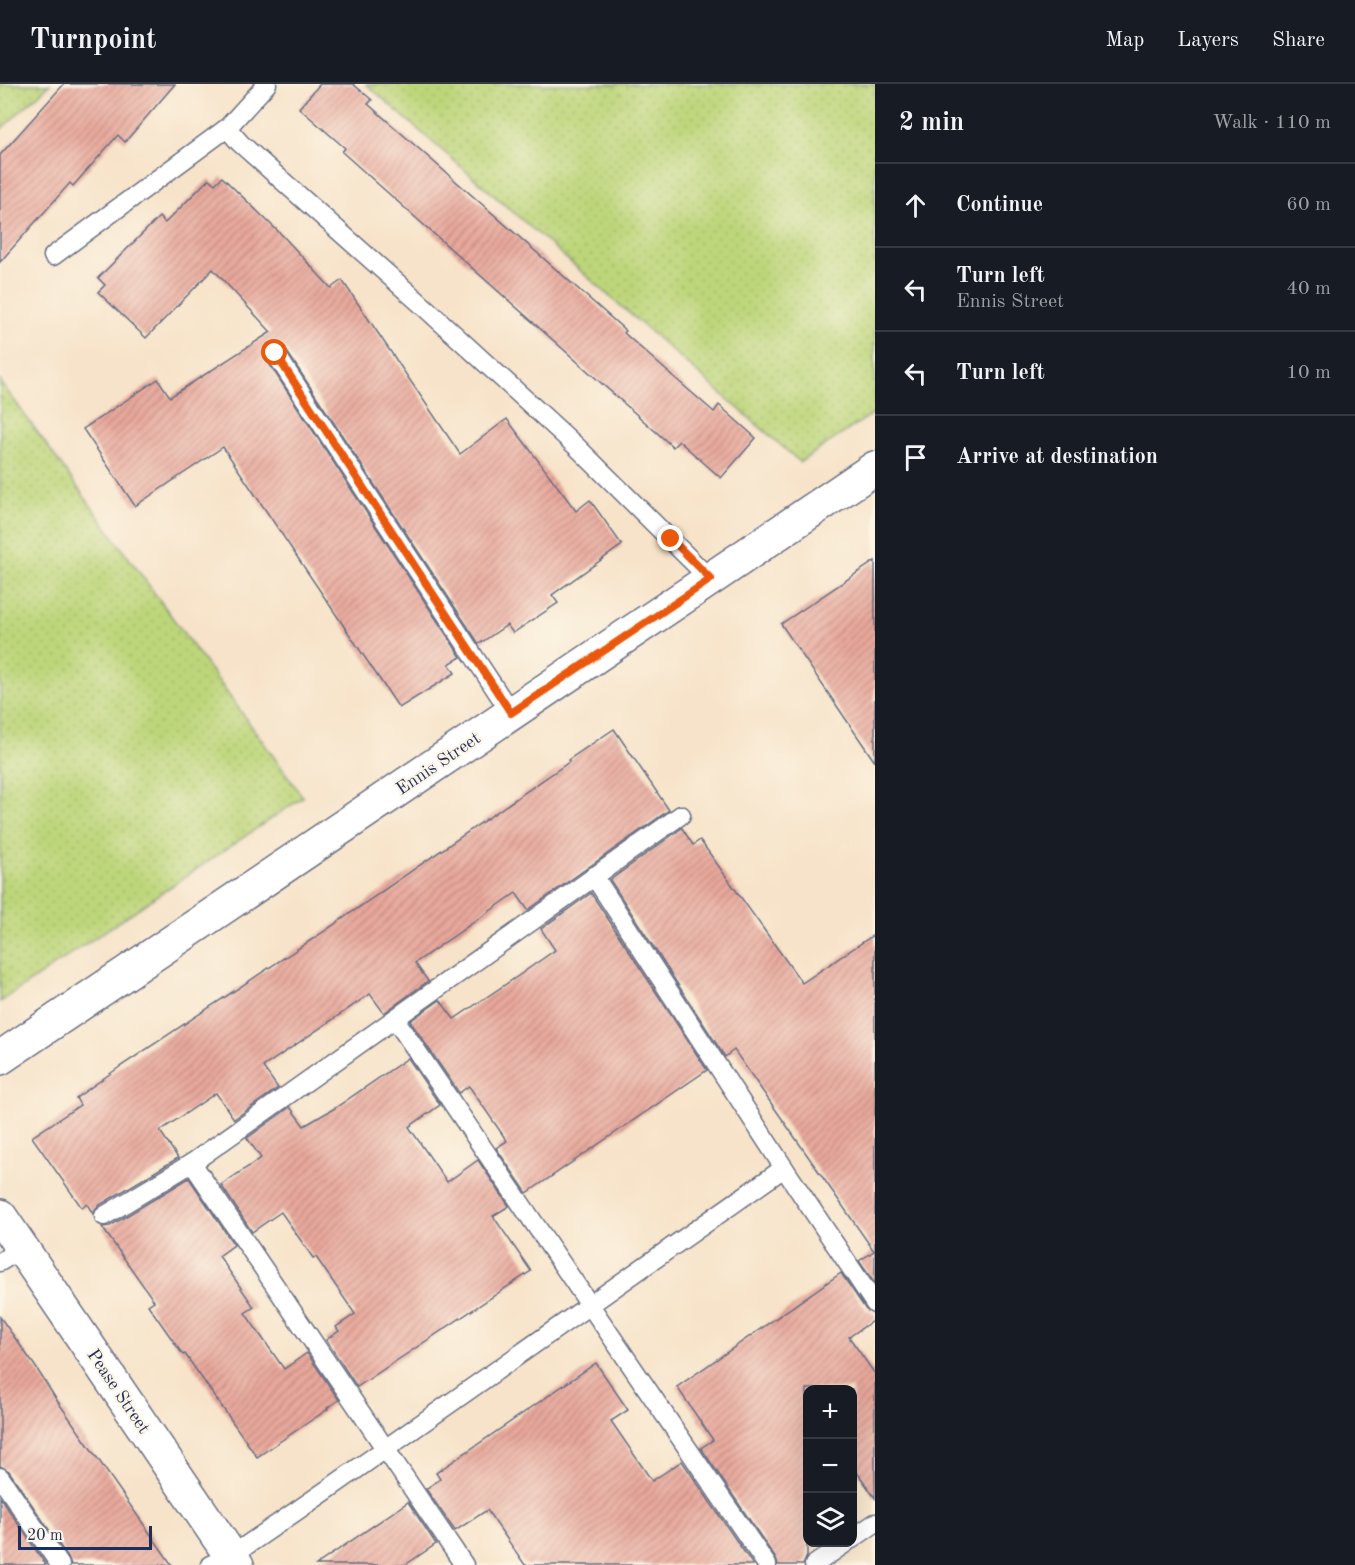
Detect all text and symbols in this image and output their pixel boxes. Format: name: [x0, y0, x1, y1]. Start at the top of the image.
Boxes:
text: Turnpoint: [30, 27, 157, 55]
text: Map: [1105, 30, 1144, 51]
text: Layers: [1177, 30, 1239, 51]
text: Share: [1272, 30, 1325, 51]
text: 2 min: [899, 110, 964, 136]
text: Walk · 110 m: [1212, 113, 1331, 133]
icon: ahead: [899, 189, 932, 222]
text: Continue: [956, 194, 1043, 216]
text: 60 m: [1286, 195, 1331, 215]
text: Turn left: [956, 265, 1045, 287]
icon: left: [899, 273, 932, 306]
text: 40 m: [1286, 279, 1331, 299]
text: Ennis Street: [956, 292, 1064, 312]
route start: [261, 339, 287, 365]
icon: left: [899, 357, 932, 390]
text: Turn left: [956, 362, 1045, 384]
text: 10 m: [1286, 363, 1331, 383]
icon: arrive: [899, 441, 932, 474]
text: Arrive at destination: [956, 446, 1158, 468]
route end: [657, 525, 683, 551]
street label: Ennis Street: [393, 729, 484, 798]
street label: Pease Street: [84, 1346, 153, 1437]
map controls: [803, 1385, 857, 1547]
button: +: [803, 1385, 857, 1439]
button: −: [803, 1439, 857, 1493]
button: layers: [803, 1493, 857, 1547]
scale bar: [18, 1523, 152, 1550]
text: 20 m: [27, 1528, 63, 1544]

